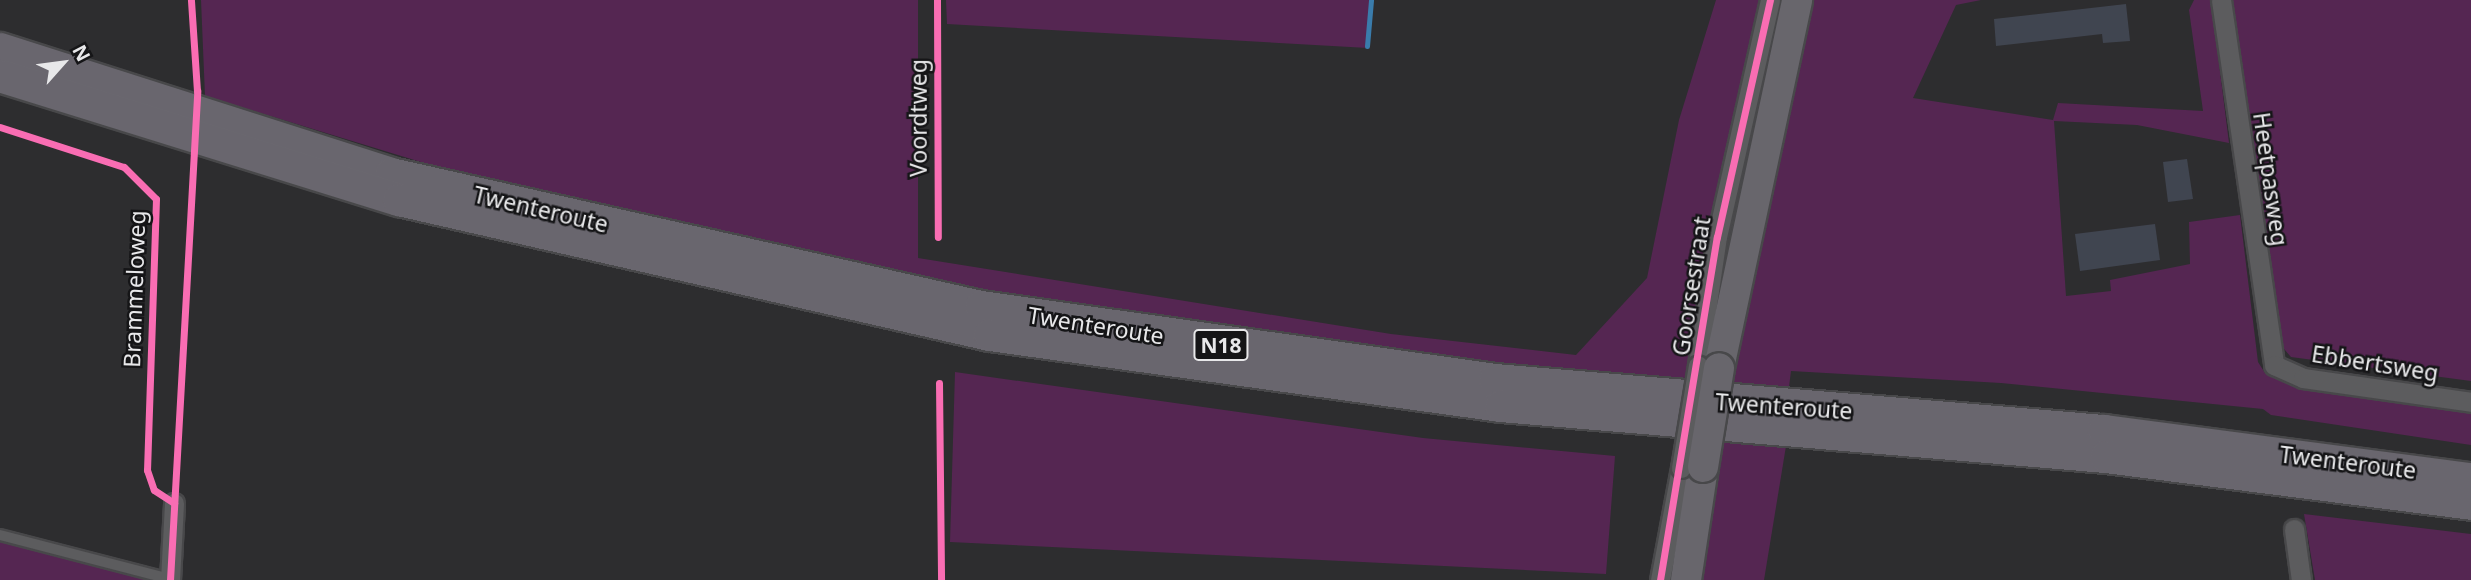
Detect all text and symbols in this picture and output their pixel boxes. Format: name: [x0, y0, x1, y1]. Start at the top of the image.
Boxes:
north arrow: [28, 28, 98, 98]
text: N: [66, 40, 97, 66]
street label: Voordtweg: [904, 59, 932, 177]
street label: Heetpasweg: [2248, 110, 2294, 248]
street label: Twenteroute: [471, 180, 611, 238]
street label: Brammeloweg: [117, 210, 151, 368]
street label: Goorsestraat: [1666, 214, 1716, 358]
street label: Twenteroute: [1026, 301, 1166, 349]
road number: N18: [1193, 328, 1249, 362]
street label: Ebbertsweg: [2310, 339, 2440, 387]
street label: Twenteroute: [1715, 387, 1853, 425]
street label: Twenteroute: [2278, 440, 2418, 484]

